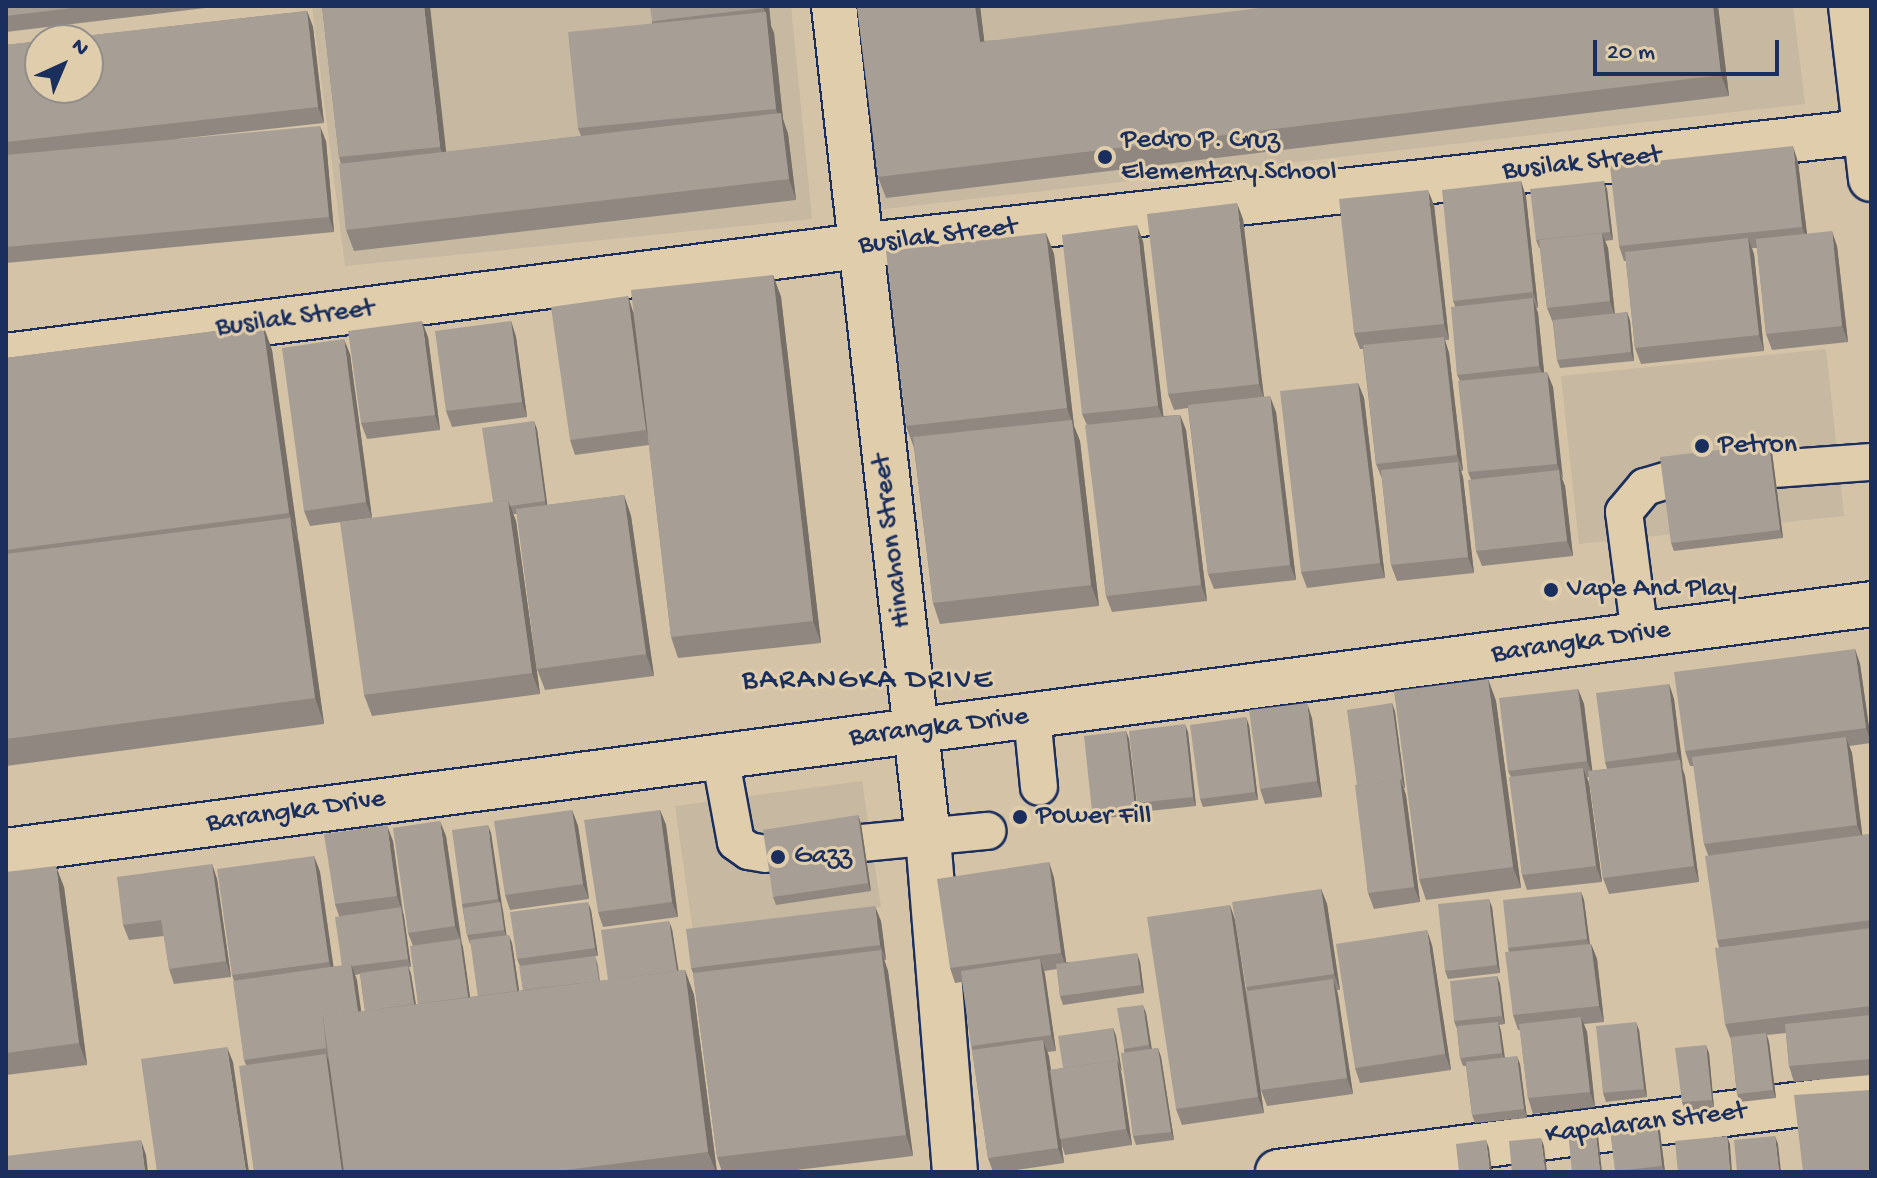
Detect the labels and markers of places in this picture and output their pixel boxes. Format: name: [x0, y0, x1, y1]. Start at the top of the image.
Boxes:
place label: Pedro P. Cruz Elementary School: [1121, 124, 1337, 190]
marker: Pedro P. Cruz Elementary School: [1096, 148, 1114, 166]
place label: Petron: [1718, 429, 1797, 463]
marker: Petron: [1693, 437, 1711, 455]
place label: Vape And Play: [1567, 573, 1737, 607]
marker: Vape And Play: [1542, 581, 1560, 599]
place label: Power Fill: [1036, 800, 1151, 834]
marker: Power Fill: [1011, 808, 1029, 826]
place label: Gazz: [794, 840, 852, 874]
marker: Gazz: [769, 848, 787, 866]

